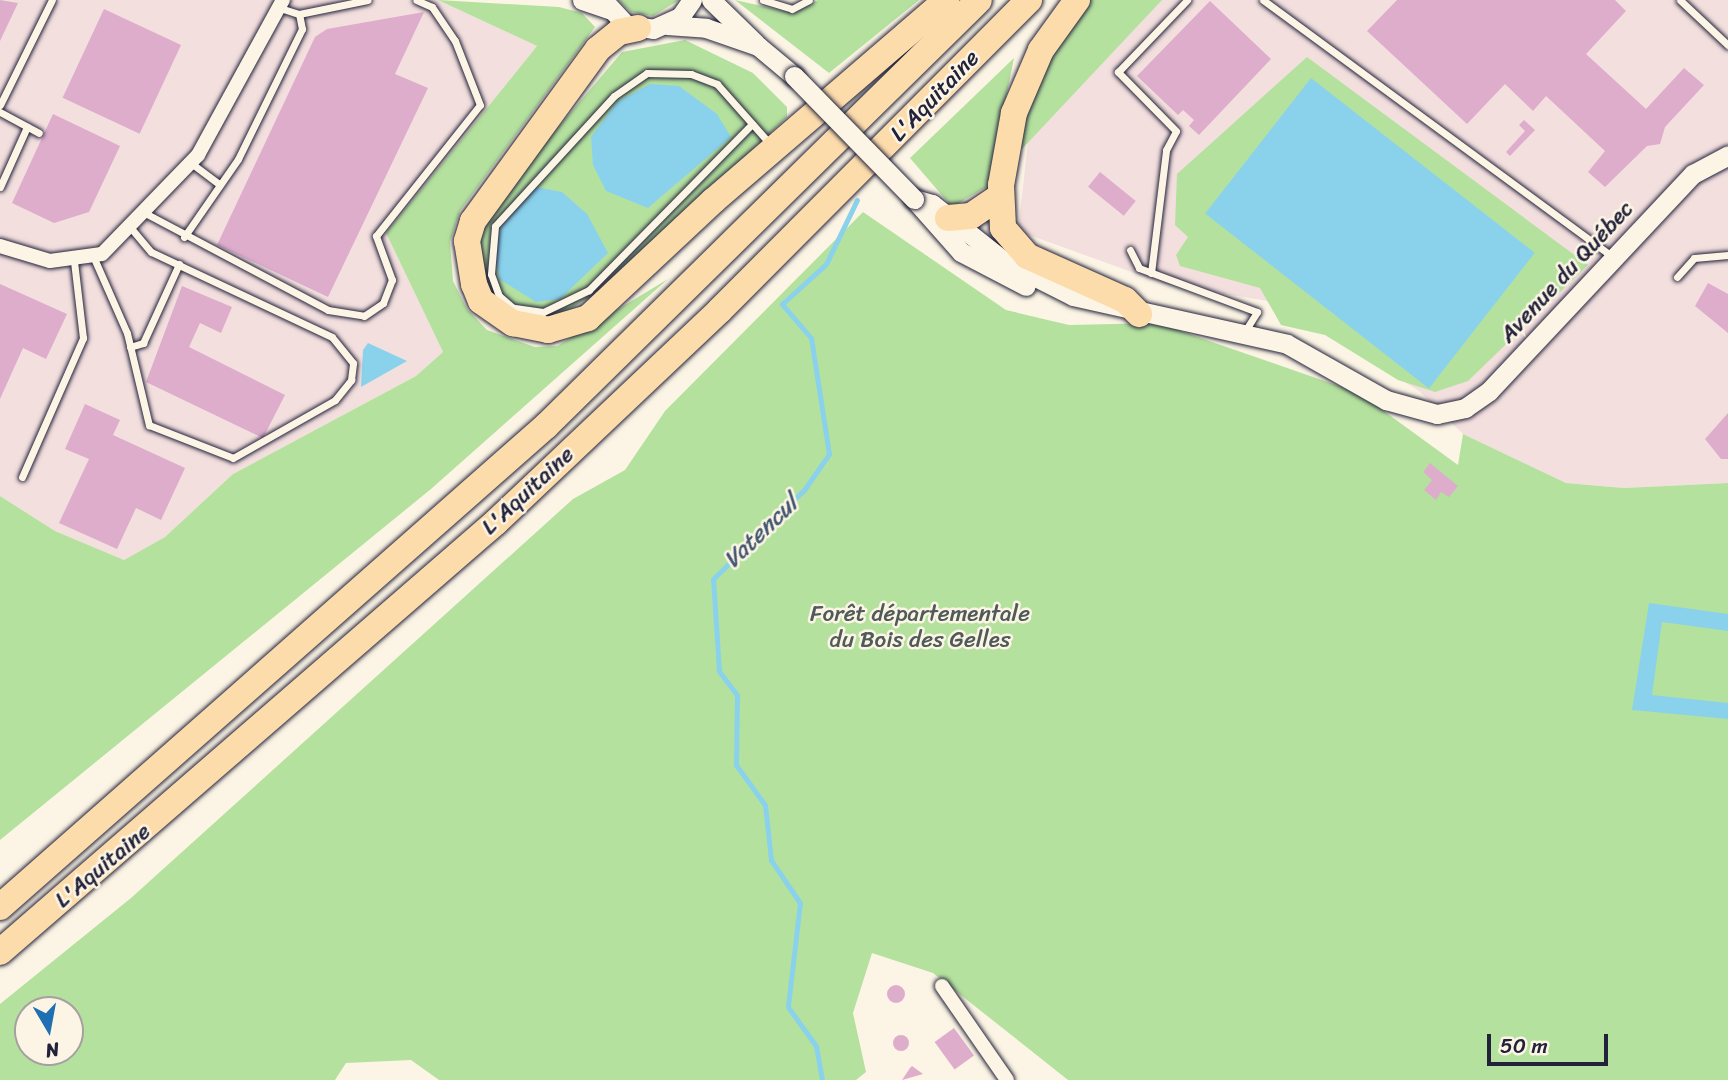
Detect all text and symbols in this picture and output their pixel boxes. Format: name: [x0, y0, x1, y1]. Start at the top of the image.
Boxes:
street label: L'Aquitaine: [885, 45, 985, 147]
street label: Avenue du Québec: [1494, 195, 1640, 349]
street label: L'Aquitaine: [476, 441, 580, 541]
water label: Vatencul: [718, 490, 804, 574]
park label: Forêt départementale du Bois des Gelles: [809, 600, 1031, 654]
street label: L'Aquitaine: [50, 818, 156, 914]
north arrow: [14, 996, 84, 1066]
scale bar: [1490, 1020, 1611, 1064]
text: 50 m: [1500, 1027, 1548, 1065]
text: N: [43, 1033, 62, 1068]

